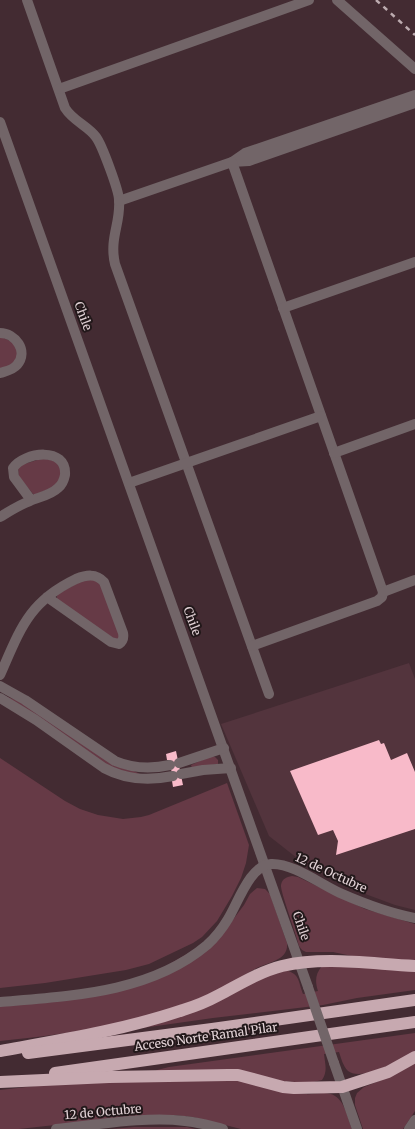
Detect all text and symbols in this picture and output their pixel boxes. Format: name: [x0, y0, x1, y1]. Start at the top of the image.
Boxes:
street label: Chile: [71, 299, 96, 332]
street label: Chile: [180, 604, 205, 637]
street label: 12 de Octubre: [293, 849, 369, 896]
street label: Chile: [290, 909, 313, 942]
street label: Acceso Norte Ramal Pilar: [132, 1019, 279, 1054]
street label: 12 de Octubre: [64, 1101, 142, 1122]

